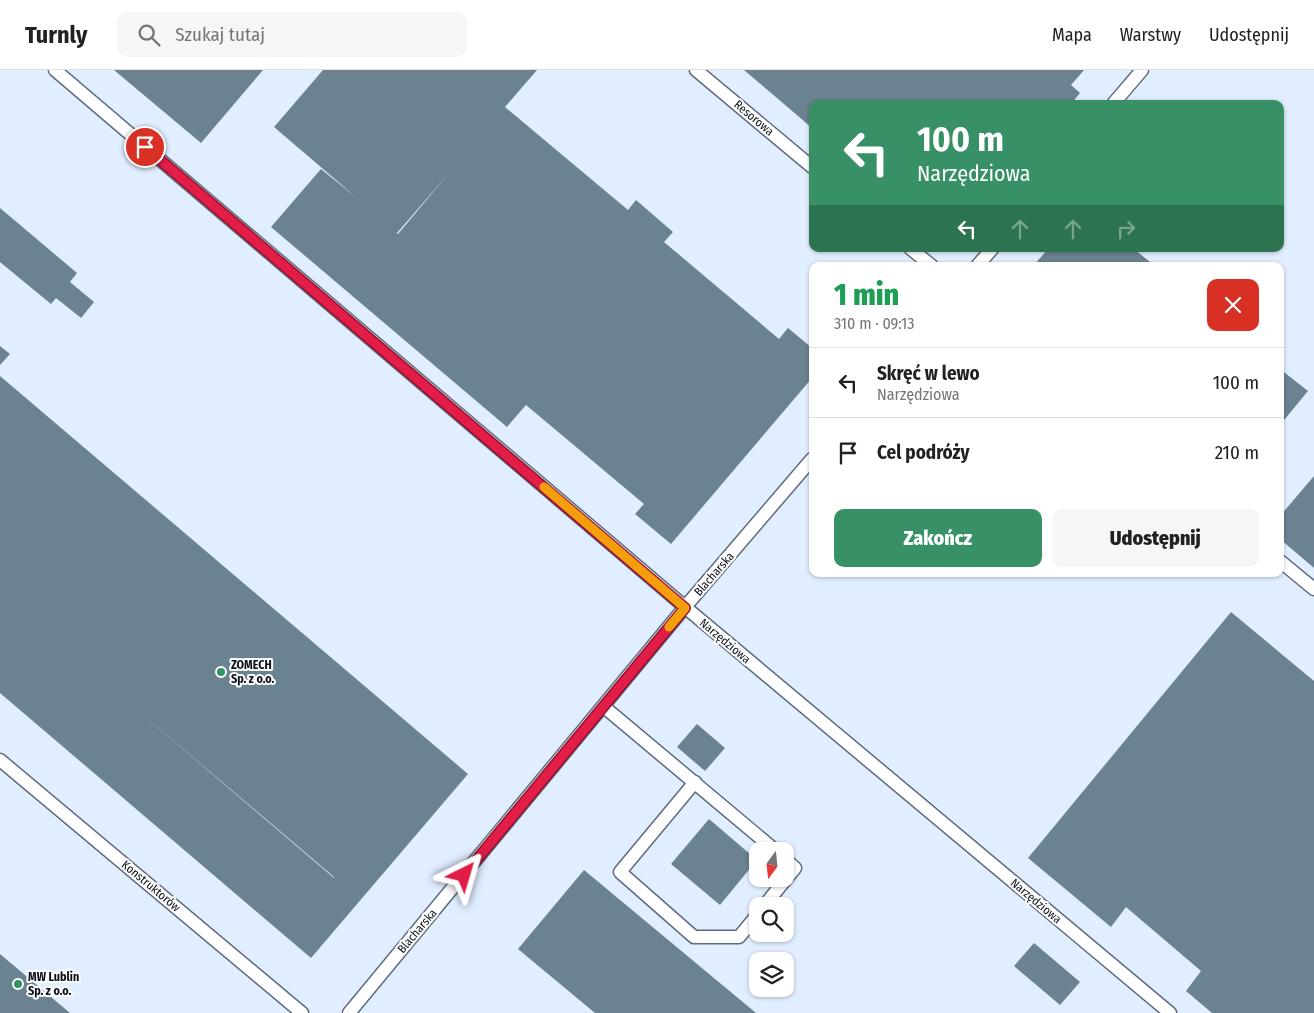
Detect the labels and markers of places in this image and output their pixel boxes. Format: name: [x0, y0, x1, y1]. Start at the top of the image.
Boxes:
pin: [124, 126, 166, 168]
place label: ZOMECH Sp. z o.o.: [231, 658, 275, 686]
marker: ZOMECH Sp. z o.o.: [215, 666, 227, 678]
place label: MW Lublin Sp. z o.o.: [28, 970, 79, 998]
marker: MW Lublin Sp. z o.o.: [12, 978, 24, 990]

